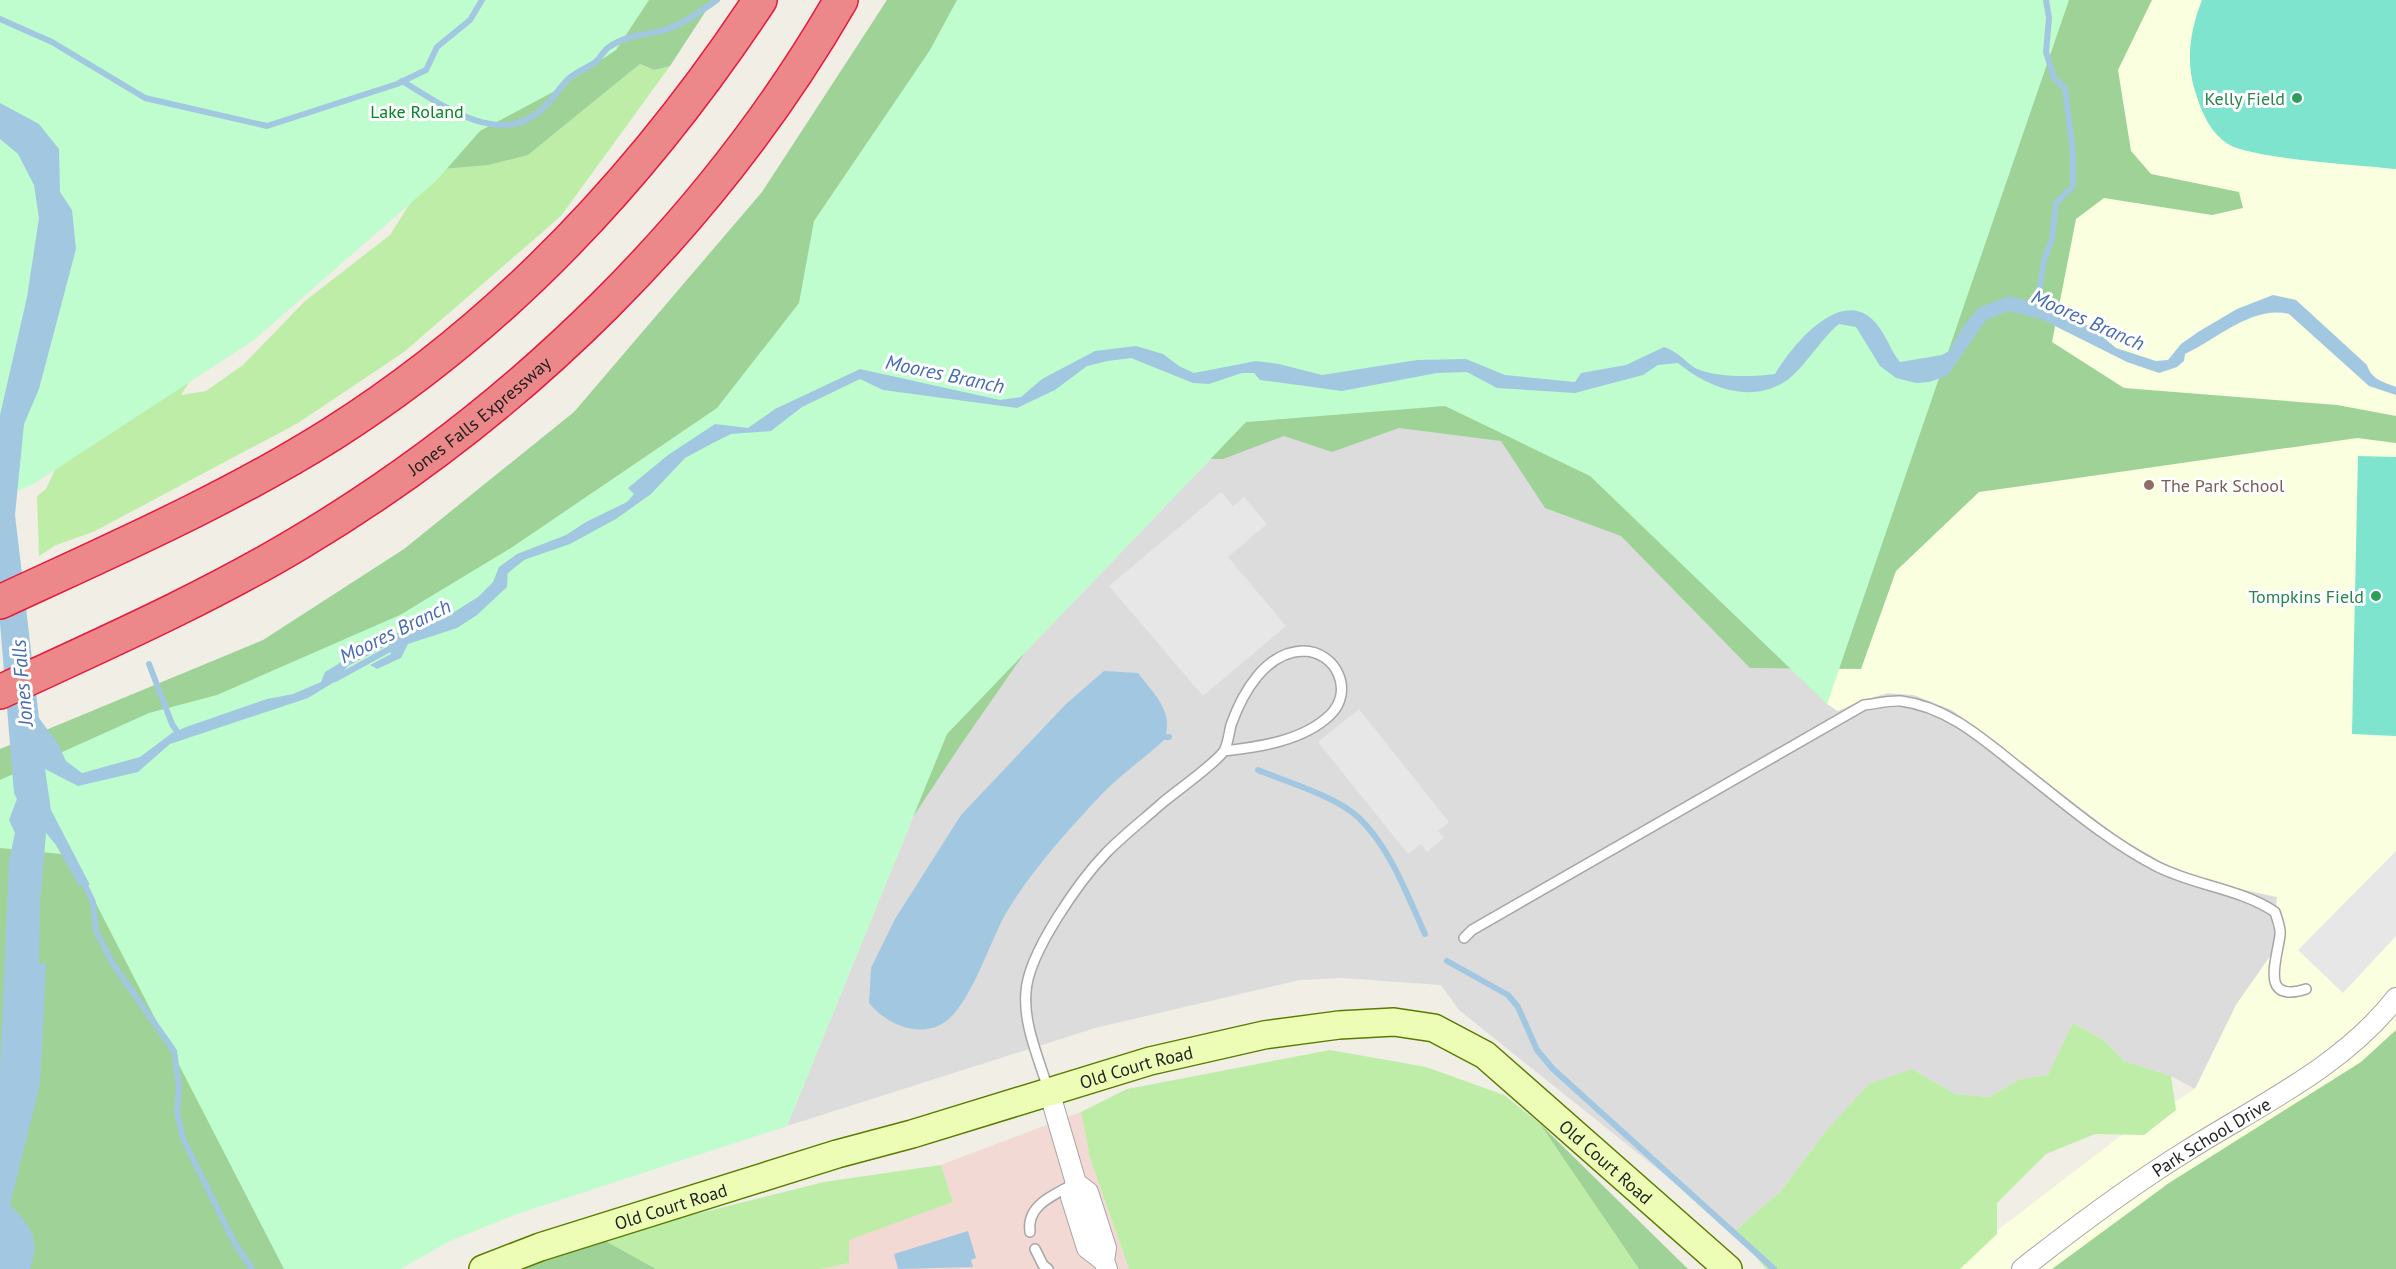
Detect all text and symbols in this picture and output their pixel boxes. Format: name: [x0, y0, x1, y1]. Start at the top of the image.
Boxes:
place label: Kelly Field: [2204, 87, 2285, 110]
marker: Kelly Field: [2290, 91, 2304, 105]
park label: Lake Roland: [370, 100, 464, 123]
water label: Moores Branch: [2027, 284, 2149, 356]
water label: Moores Branch: [883, 349, 1007, 399]
street label: Jones Falls Expressway: [402, 351, 556, 481]
place label: The Park School: [2161, 474, 2285, 497]
marker: The Park School: [2142, 478, 2156, 492]
place label: Tompkins Field: [2248, 585, 2364, 608]
marker: Tompkins Field: [2369, 589, 2383, 603]
water label: Moores Branch: [335, 593, 455, 669]
water label: Jones Falls: [5, 639, 39, 729]
street label: Old Court Road: [1077, 1040, 1195, 1093]
street label: Park School Drive: [2147, 1092, 2275, 1182]
street label: Old Court Road: [1555, 1114, 1657, 1209]
street label: Old Court Road: [611, 1178, 730, 1235]

